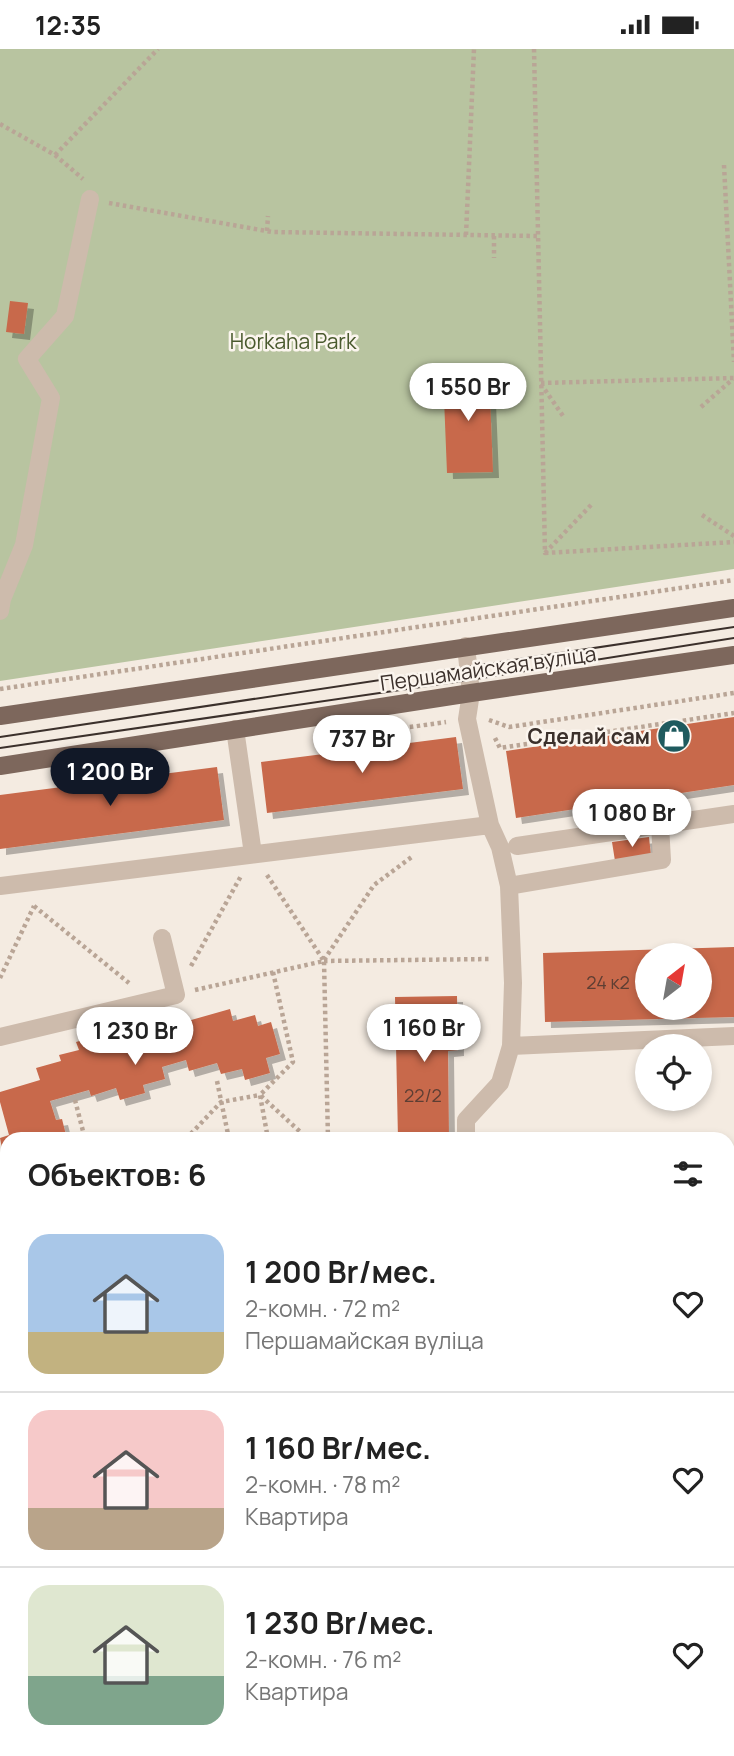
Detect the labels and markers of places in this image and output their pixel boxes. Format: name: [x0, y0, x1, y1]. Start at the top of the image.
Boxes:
pin: 1 550 Br: [396, 363, 540, 423]
pin: 737 Br: [305, 715, 419, 775]
shop icon: Сделай сам: [655, 717, 693, 755]
place label: Сделай сам: [528, 722, 650, 750]
pin: 1 200 Br: [38, 749, 182, 808]
pin: 1 080 Br: [560, 789, 704, 849]
pin: 1 160 Br: [352, 1005, 496, 1064]
pin: 1 230 Br: [63, 1007, 207, 1067]

